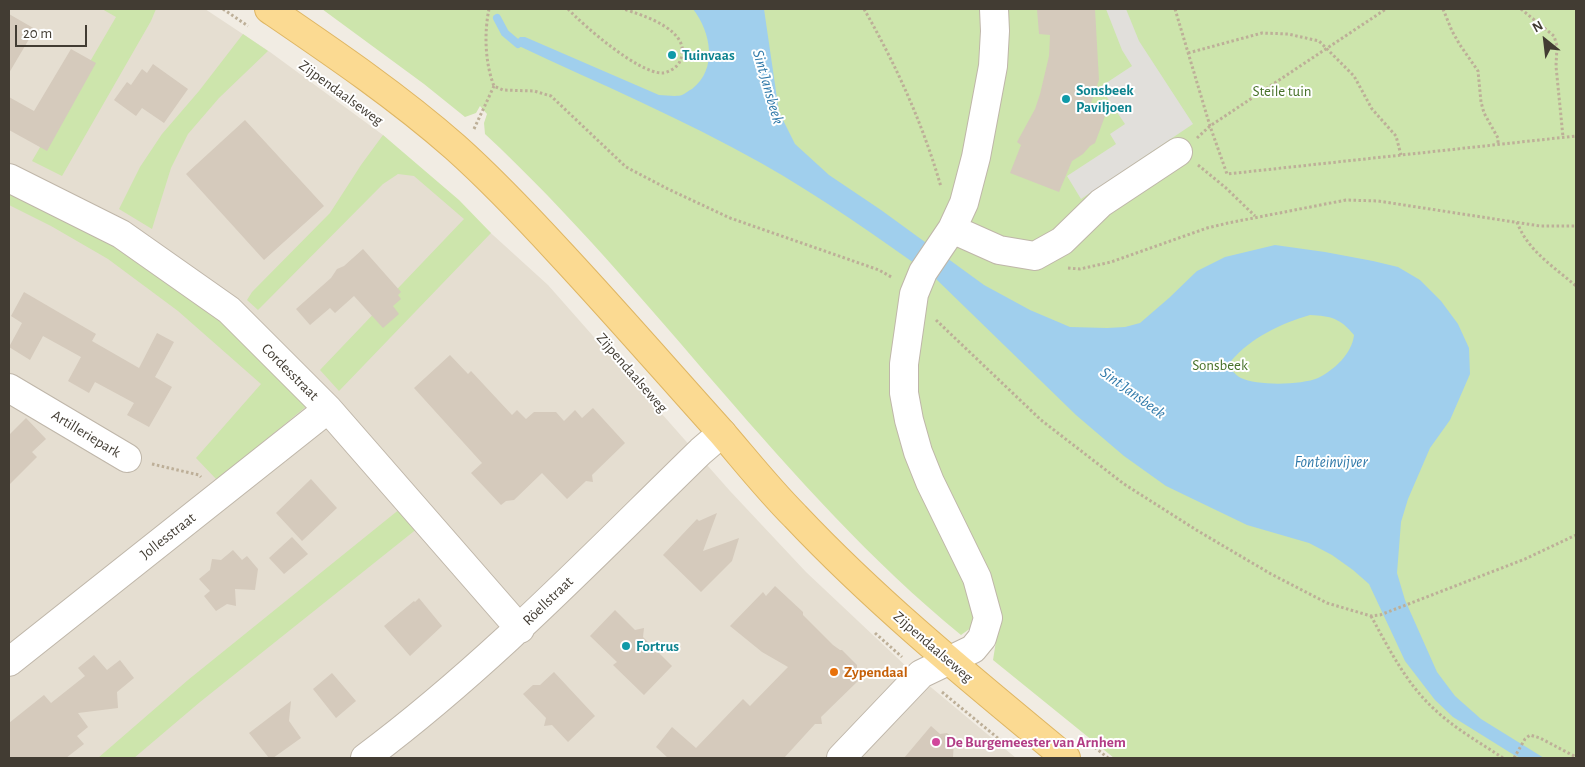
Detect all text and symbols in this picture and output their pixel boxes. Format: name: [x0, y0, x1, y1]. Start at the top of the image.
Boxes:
scale bar: [18, 15, 90, 47]
north arrow: [1520, 15, 1570, 65]
text: N: [1530, 18, 1545, 35]
text: 20 m: [23, 26, 52, 41]
place label: Tuinvaas: [682, 46, 735, 64]
water label: Sint Jansbeek: [748, 48, 788, 126]
marker: Tuinvaas: [666, 49, 678, 61]
street label: Zijpendaalseweg: [295, 56, 387, 130]
place label: Sonsbeek Paviljoen: [1076, 81, 1134, 116]
park label: Steile tuin: [1252, 82, 1312, 100]
marker: Sonsbeek Paviljoen: [1060, 93, 1072, 105]
street label: Zijpendaalseweg: [593, 330, 671, 416]
street label: Cordesstraat: [258, 340, 322, 404]
park label: Sonsbeek: [1192, 356, 1248, 374]
water label: Sint Jansbeek: [1096, 363, 1170, 423]
street label: Artilleriepark: [48, 406, 124, 462]
water label: Fonteinvijver: [1294, 452, 1368, 472]
street label: Jollesstraat: [137, 509, 199, 563]
street label: Röellstraat: [519, 573, 577, 629]
street label: Zijpendaalseweg: [890, 608, 976, 686]
place label: Fortrus: [636, 637, 679, 655]
marker: Fortrus: [620, 640, 632, 652]
place label: Zypendaal: [844, 663, 908, 681]
marker: Zypendaal: [828, 666, 840, 678]
place label: De Burgemeester van Arnhem: [946, 733, 1126, 751]
marker: De Burgemeester van Arnhem: [930, 736, 942, 748]

